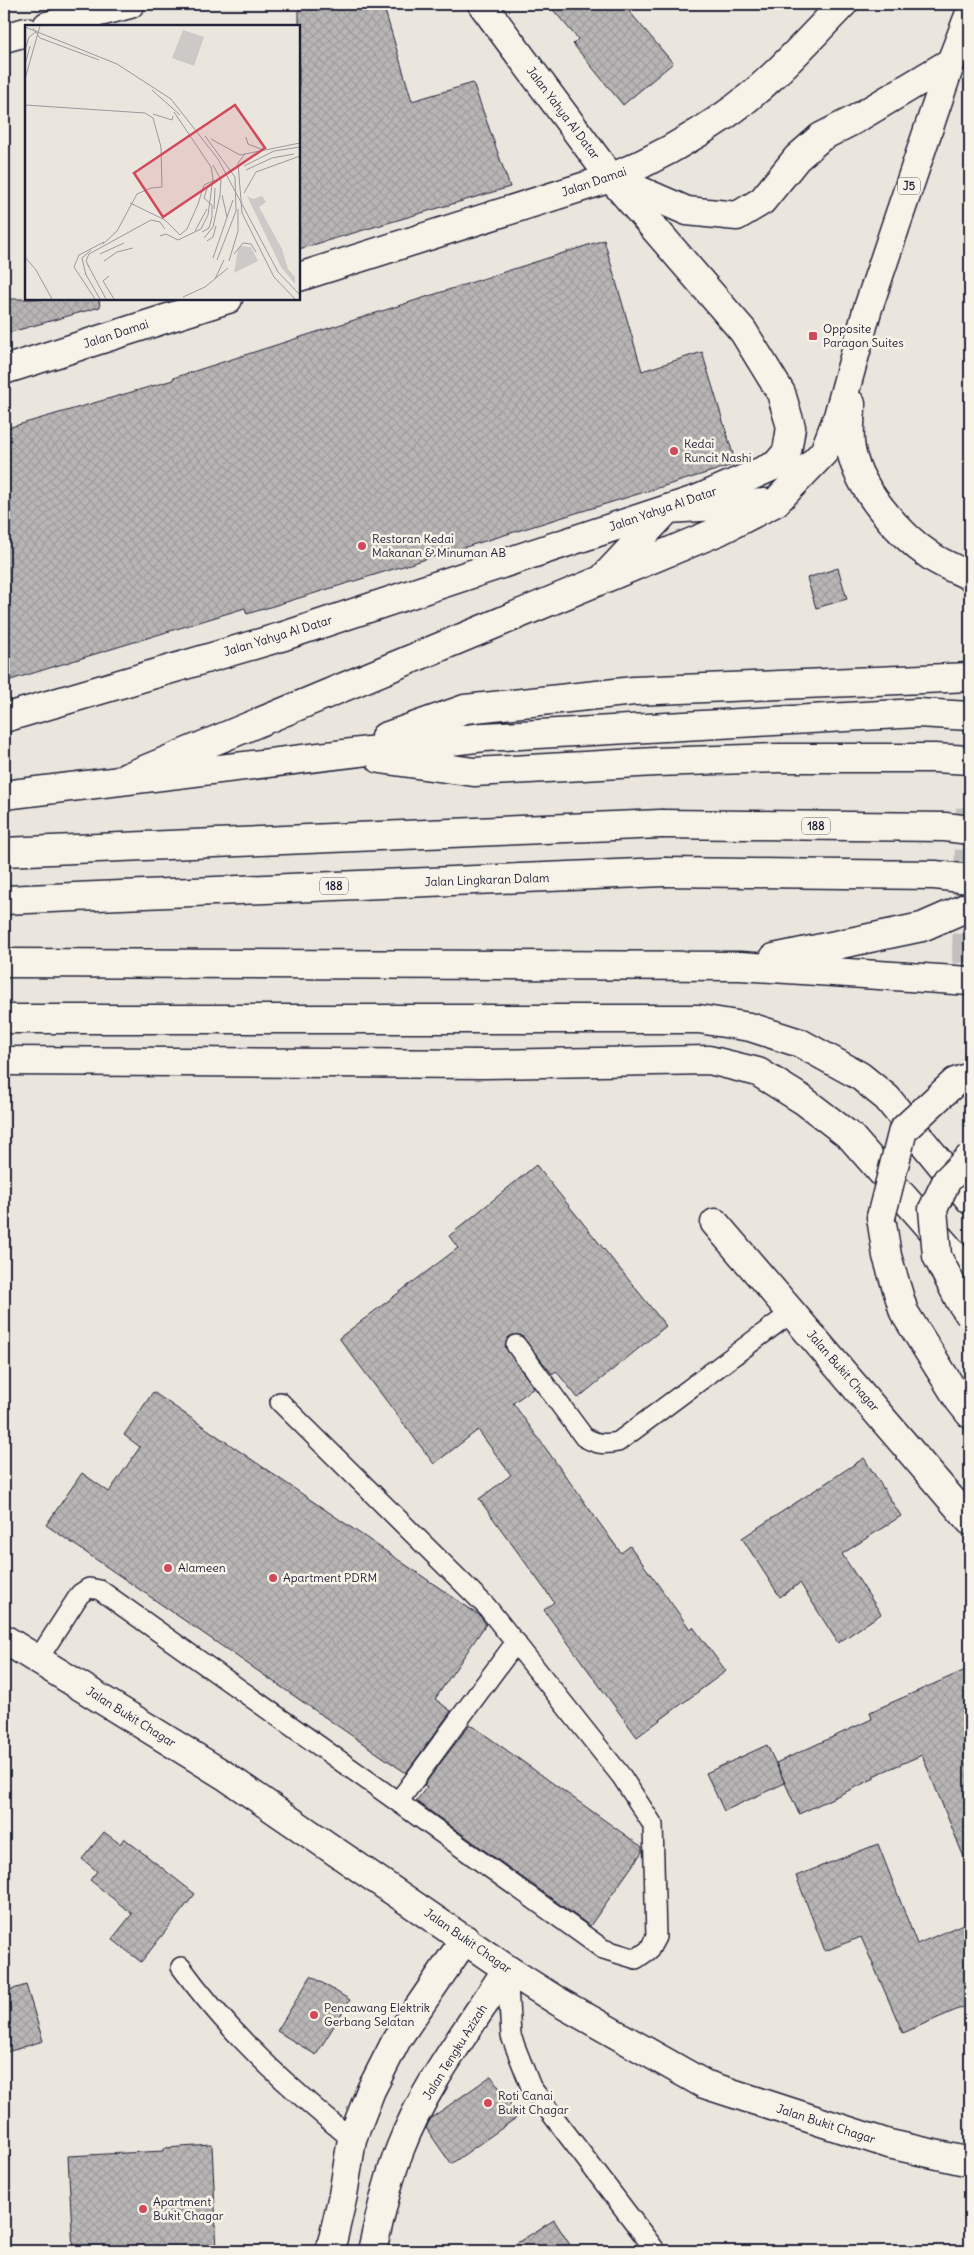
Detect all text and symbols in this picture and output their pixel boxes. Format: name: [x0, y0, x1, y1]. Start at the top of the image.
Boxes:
inset map: [25, 25, 300, 300]
street label: Jalan Yahya Al Datar: [523, 63, 603, 162]
street label: Jalan Damai: [559, 163, 628, 200]
road number: J5: [898, 178, 920, 195]
street label: Jalan Damai: [81, 316, 150, 351]
place label: Opposite Paragon Suites: [823, 321, 904, 350]
marker: Opposite Paragon Suites: [807, 330, 819, 342]
place label: Kedai Runcit Nashi: [684, 436, 751, 465]
marker: Kedai Runcit Nashi: [668, 445, 680, 457]
street label: Jalan Yahya Al Datar: [607, 483, 719, 534]
place label: Restoran Kedai Makanan & Minuman AB: [372, 531, 506, 560]
marker: Restoran Kedai Makanan & Minuman AB: [356, 540, 368, 552]
street label: Jalan Yahya Al Datar: [222, 612, 334, 659]
road number: 188: [802, 818, 830, 834]
street label: Jalan Lingkaran Dalam: [424, 870, 550, 889]
road number: 188: [320, 878, 348, 894]
street label: Jalan Bukit Chagar: [804, 1327, 883, 1415]
place label: Alameen: [178, 1560, 226, 1575]
marker: Alameen: [162, 1562, 174, 1574]
place label: Apartment PDRM: [283, 1570, 377, 1585]
marker: Apartment PDRM: [267, 1572, 279, 1584]
street label: Jalan Bukit Chagar: [84, 1683, 179, 1750]
street label: Jalan Bukit Chagar: [422, 1905, 515, 1976]
place label: Pencawang Elektrik Gerbang Selatan: [324, 2000, 430, 2029]
street label: Jalan Tengku Azizah: [419, 2001, 490, 2102]
marker: Pencawang Elektrik Gerbang Selatan: [308, 2009, 320, 2021]
place label: Roti Canai Bukit Chagar: [498, 2088, 569, 2117]
marker: Roti Canai Bukit Chagar: [482, 2097, 494, 2109]
street label: Jalan Bukit Chagar: [775, 2100, 878, 2147]
place label: Apartment Bukit Chagar: [153, 2194, 224, 2223]
marker: Apartment Bukit Chagar: [137, 2203, 149, 2215]

